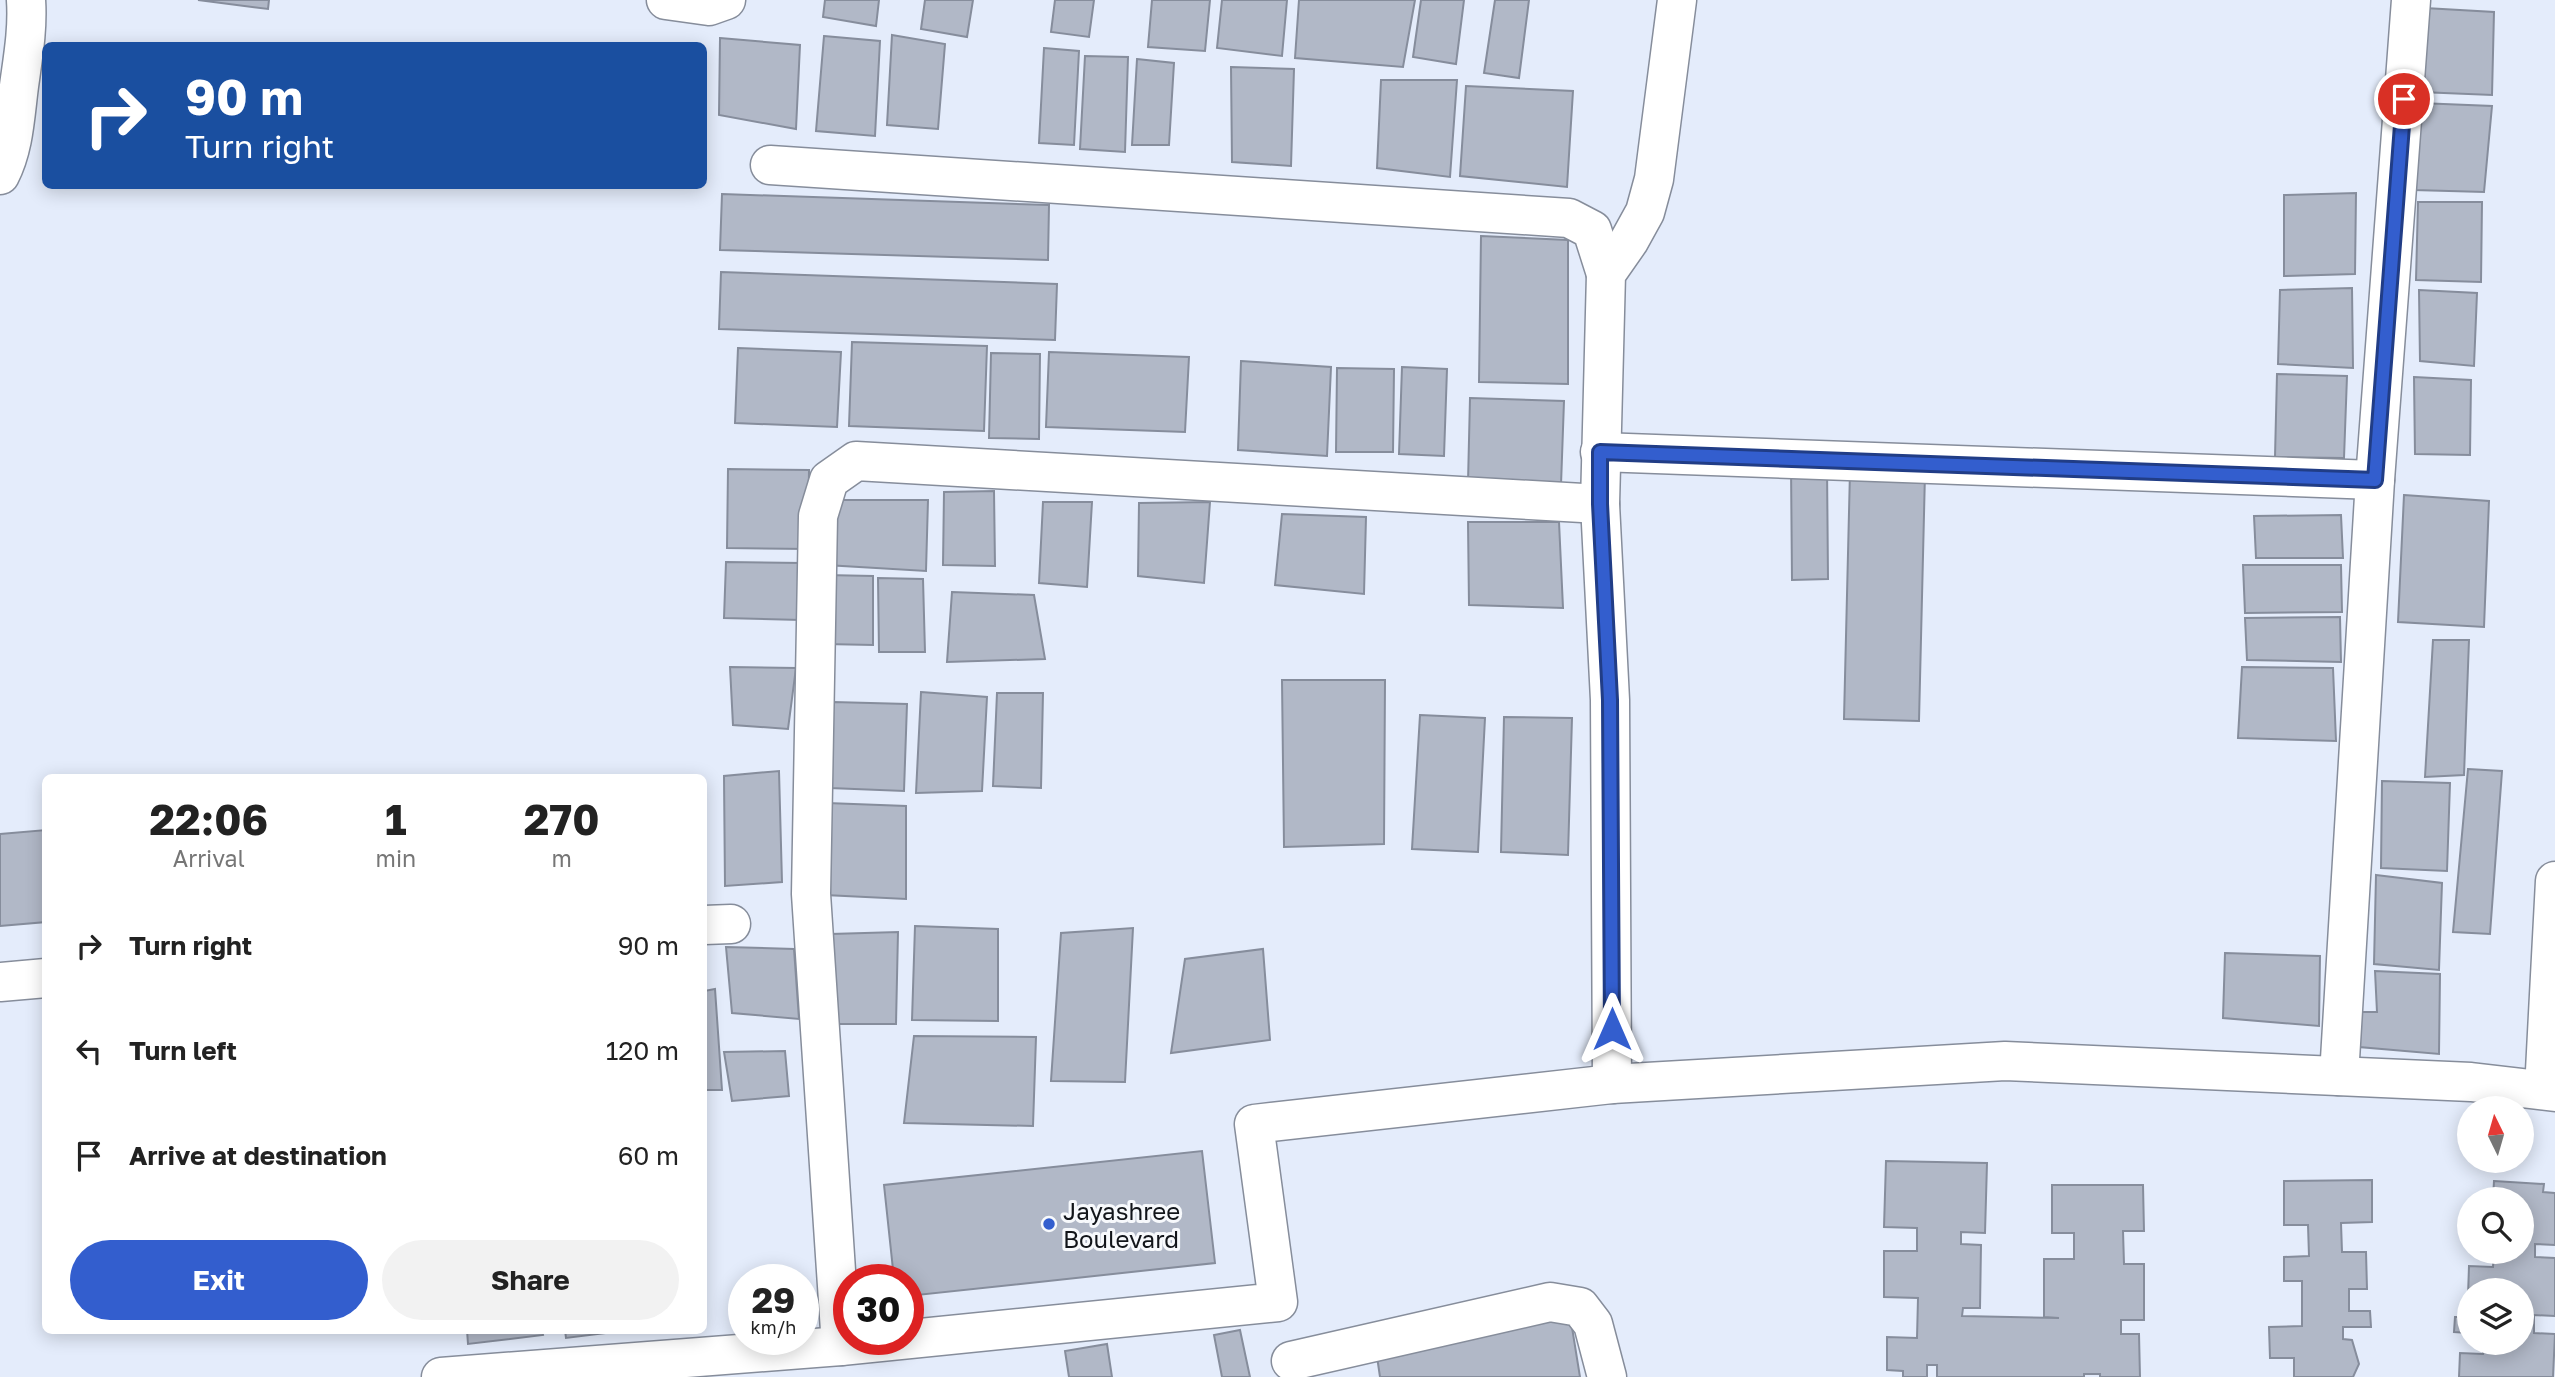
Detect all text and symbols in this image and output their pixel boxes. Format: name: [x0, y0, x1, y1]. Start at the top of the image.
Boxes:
text: 90 m: [185, 67, 303, 126]
pin: [2374, 69, 2434, 129]
icon: right: [70, 70, 161, 161]
icon: arrive: [2385, 80, 2423, 118]
text: Turn right: [185, 127, 334, 165]
text: 22:06: [149, 794, 268, 844]
text: 1: [385, 794, 407, 844]
text: 270: [524, 794, 600, 844]
text: Arrival: [173, 844, 245, 872]
text: min: [376, 844, 416, 872]
text: m: [551, 844, 572, 872]
icon: right: [70, 927, 108, 965]
text: Turn right: [129, 930, 252, 961]
text: 90 m: [618, 930, 679, 961]
position arrow: [1575, 992, 1649, 1066]
icon: left: [70, 1032, 108, 1070]
text: Turn left: [129, 1035, 237, 1066]
text: 120 m: [606, 1035, 679, 1066]
north arrow: [2457, 1096, 2534, 1172]
map controls: [2457, 1096, 2534, 1355]
icon: arrive: [70, 1137, 108, 1175]
text: Arrive at destination: [129, 1140, 387, 1171]
text: 60 m: [618, 1140, 679, 1171]
button: search: [2457, 1187, 2534, 1264]
place label: Jayashree Boulevard: [1063, 1196, 1180, 1253]
marker: Jayashree Boulevard: [1041, 1216, 1057, 1232]
button: Exit: [70, 1240, 368, 1320]
button: Share: [382, 1240, 679, 1320]
speed limit sign: 30: [833, 1264, 924, 1355]
button: layers: [2457, 1278, 2534, 1355]
text: 29: [752, 1279, 795, 1321]
text: km/h: [751, 1316, 796, 1338]

